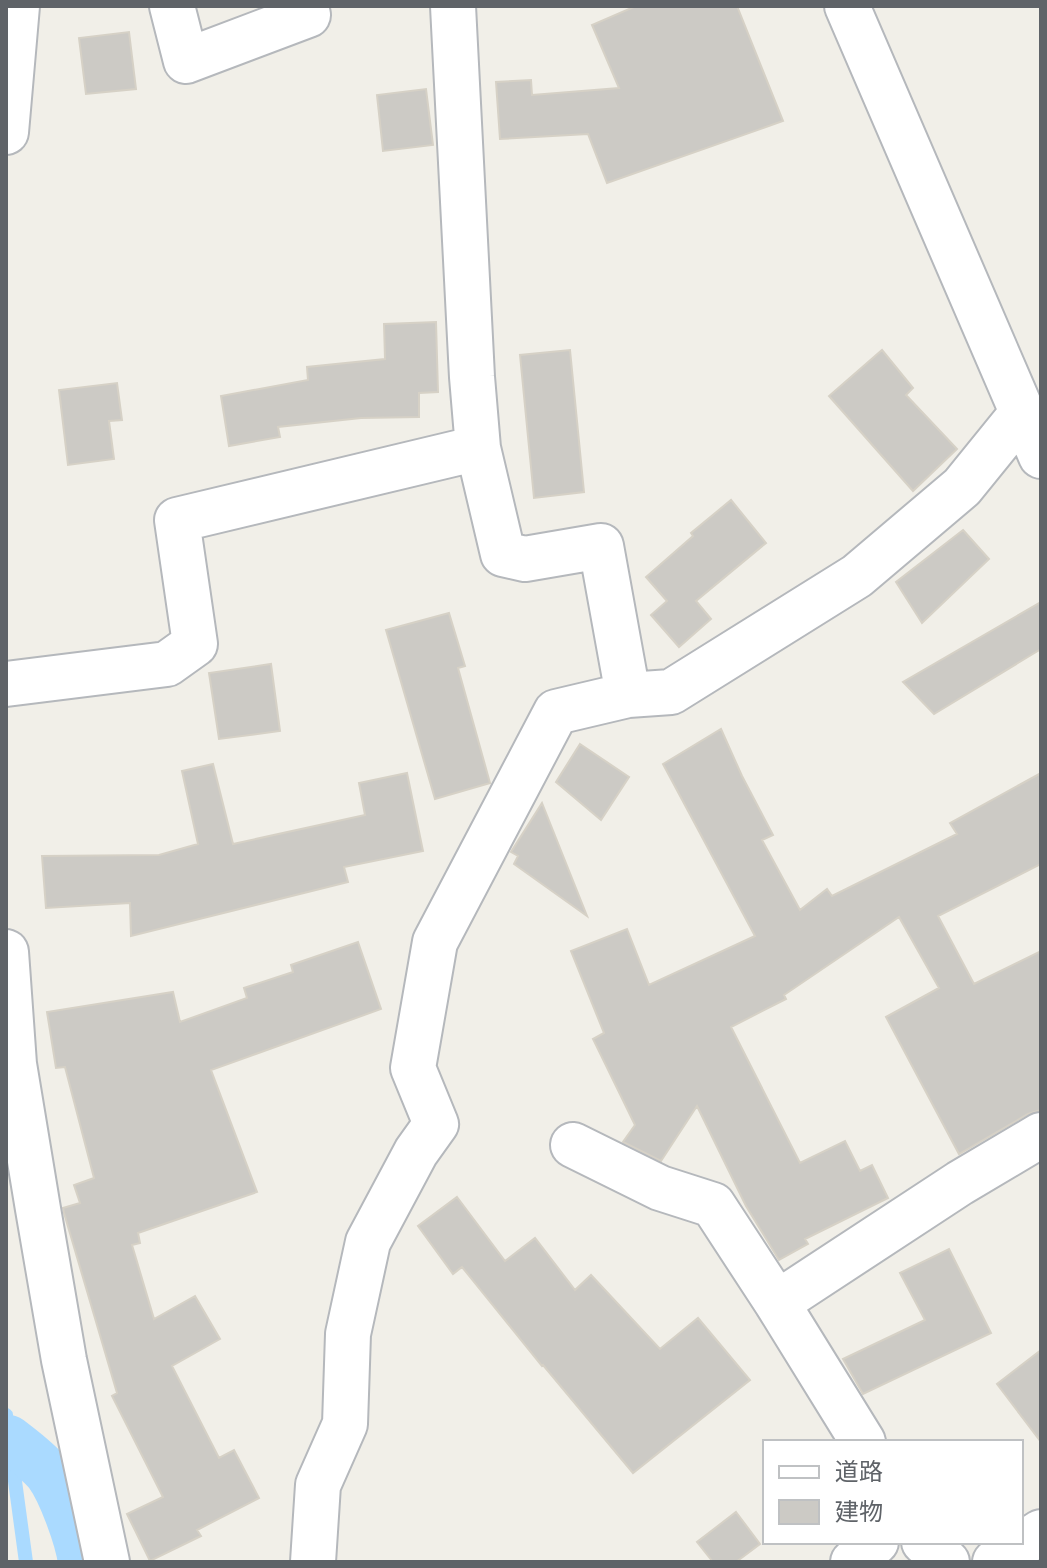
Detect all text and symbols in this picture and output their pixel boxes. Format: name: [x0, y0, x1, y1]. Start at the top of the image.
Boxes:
legend: [763, 1440, 1023, 1544]
text: 道路: [835, 1458, 883, 1485]
text: 建物: [835, 1498, 883, 1525]

